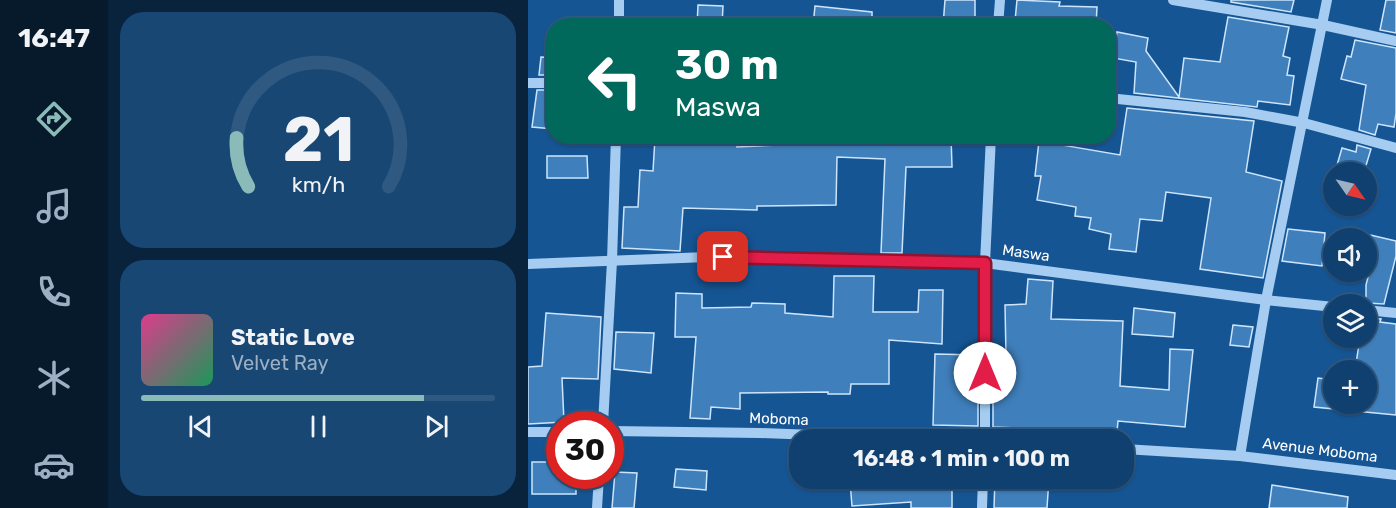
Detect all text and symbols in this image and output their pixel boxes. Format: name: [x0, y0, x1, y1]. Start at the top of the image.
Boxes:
text: 16:47: [18, 22, 90, 54]
text: 30 m: [675, 40, 779, 90]
icon: left: [576, 42, 654, 120]
text: Maswa: [675, 91, 761, 123]
icon: directions: [33, 98, 75, 140]
text: 21: [282, 103, 354, 177]
north arrow: [1323, 162, 1377, 216]
map controls: [1323, 162, 1377, 414]
text: km/h: [291, 172, 345, 197]
icon: music: [33, 185, 75, 227]
button: sound: [1323, 228, 1377, 282]
pin: [697, 231, 748, 282]
icon: arrive: [706, 240, 739, 273]
street label: Maswa: [1001, 241, 1051, 265]
icon: phone: [33, 271, 75, 313]
button: layers: [1323, 294, 1377, 348]
text: Static Love: [231, 324, 355, 351]
position arrow: [953, 341, 1017, 405]
text: Velvet Ray: [231, 351, 329, 375]
icon: climate: [33, 357, 75, 399]
button: +: [1323, 360, 1377, 414]
street label: Moboma: [749, 409, 809, 429]
icon: previous: [184, 410, 217, 443]
icon: pause: [302, 410, 335, 443]
icon: next: [420, 410, 453, 443]
speed limit sign: 30: [546, 411, 624, 489]
street label: Avenue Moboma: [1261, 434, 1379, 466]
icon: car: [33, 444, 75, 486]
text: 16:48 · 1 min · 100 m: [853, 445, 1070, 472]

